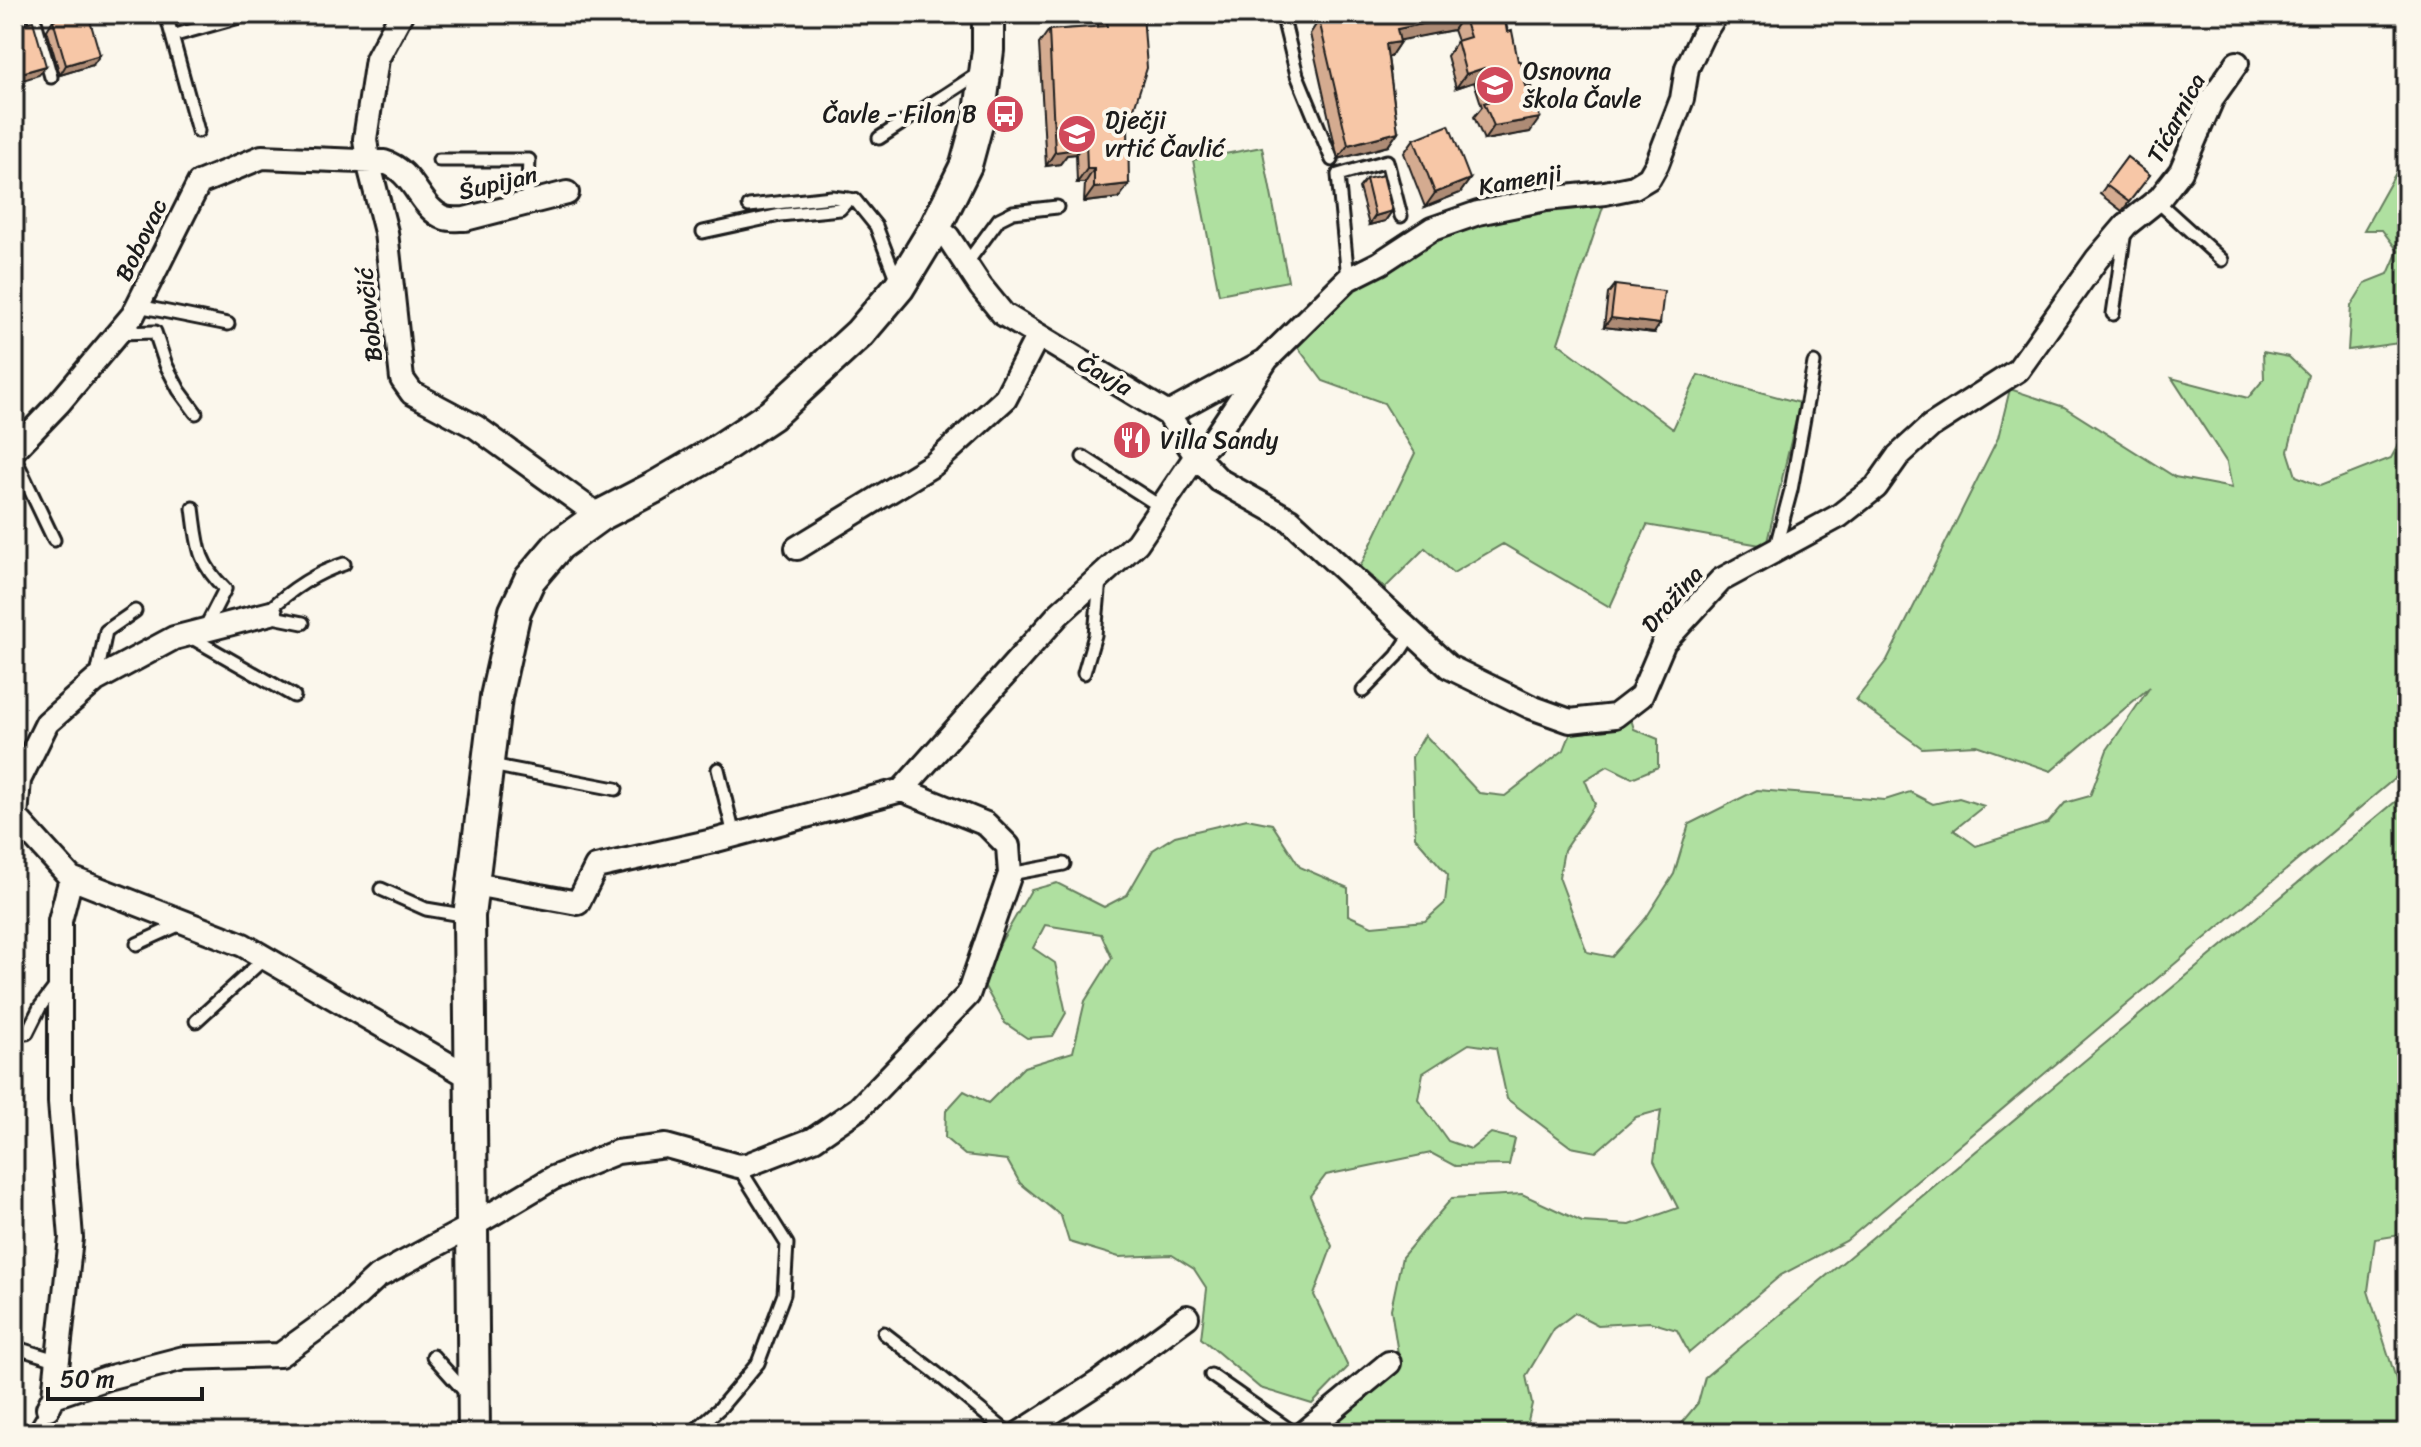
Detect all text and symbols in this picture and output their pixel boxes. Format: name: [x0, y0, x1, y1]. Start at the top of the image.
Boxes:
place label: Osnovna škola Čavle: [1522, 50, 1641, 120]
school or university icon: Osnovna škola Čavle: [1474, 64, 1516, 106]
street label: Tićarnica: [2135, 65, 2217, 171]
place label: Čavle - Filon B: [823, 93, 977, 135]
bus stop icon: Čavle - Filon B: [984, 93, 1026, 135]
place label: Dječji vrtić Čavlić: [1105, 99, 1226, 169]
school or university icon: Dječji vrtić Čavlić: [1056, 113, 1098, 155]
street label: Kamenji: [1475, 152, 1565, 208]
street label: Šupijan: [454, 154, 542, 212]
street label: Bobovac: [103, 191, 179, 289]
street label: Bobovčić: [343, 264, 395, 364]
street label: Čavja: [1069, 342, 1141, 408]
restaurant icon: Villa Sandy: [1111, 419, 1153, 461]
place label: Villa Sandy: [1160, 419, 1279, 461]
street label: Dražina: [1630, 555, 1714, 643]
scale bar: [48, 1351, 202, 1401]
text: 50 m: [60, 1358, 115, 1400]

